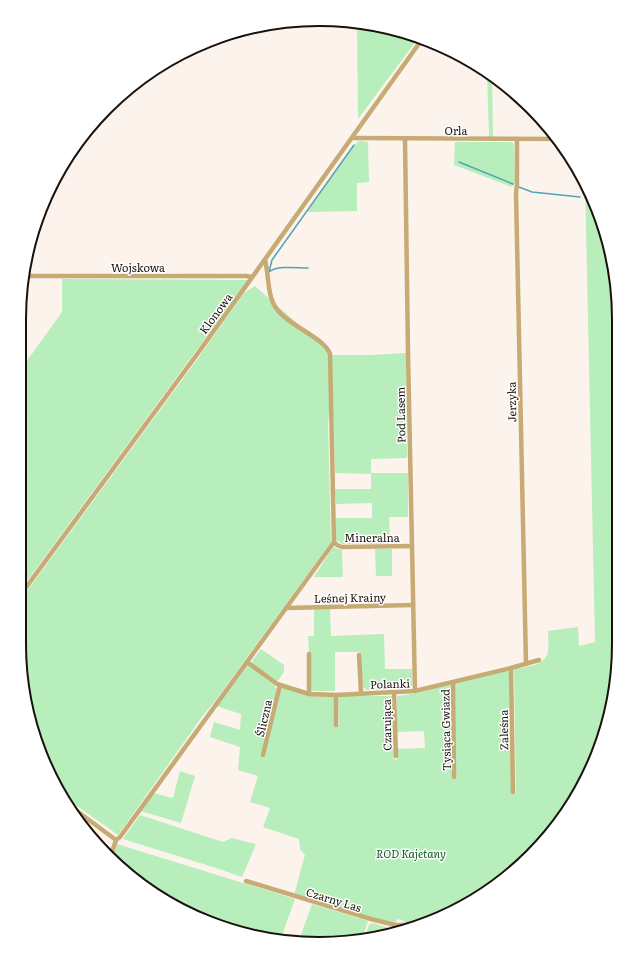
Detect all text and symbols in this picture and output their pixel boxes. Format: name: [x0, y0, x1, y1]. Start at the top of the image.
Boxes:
street label: Orla: [445, 122, 468, 138]
street label: Wojskowa: [111, 259, 165, 275]
street label: Klonowa: [195, 289, 235, 337]
street label: Jerzyka: [503, 382, 519, 422]
street label: Pod Lasem: [392, 387, 408, 443]
street label: Mineralna: [344, 529, 400, 545]
street label: Leśnej Krainy: [314, 588, 387, 606]
street label: Polanki: [370, 674, 411, 692]
street label: Tysiąca Gwiazd: [436, 689, 454, 771]
street label: Śliczna: [251, 698, 275, 738]
street label: Czarująca: [378, 699, 394, 751]
street label: Zaleśna: [495, 710, 511, 750]
park label: ROD Kajetany: [376, 845, 446, 861]
street label: Czarny Las: [304, 883, 364, 915]

